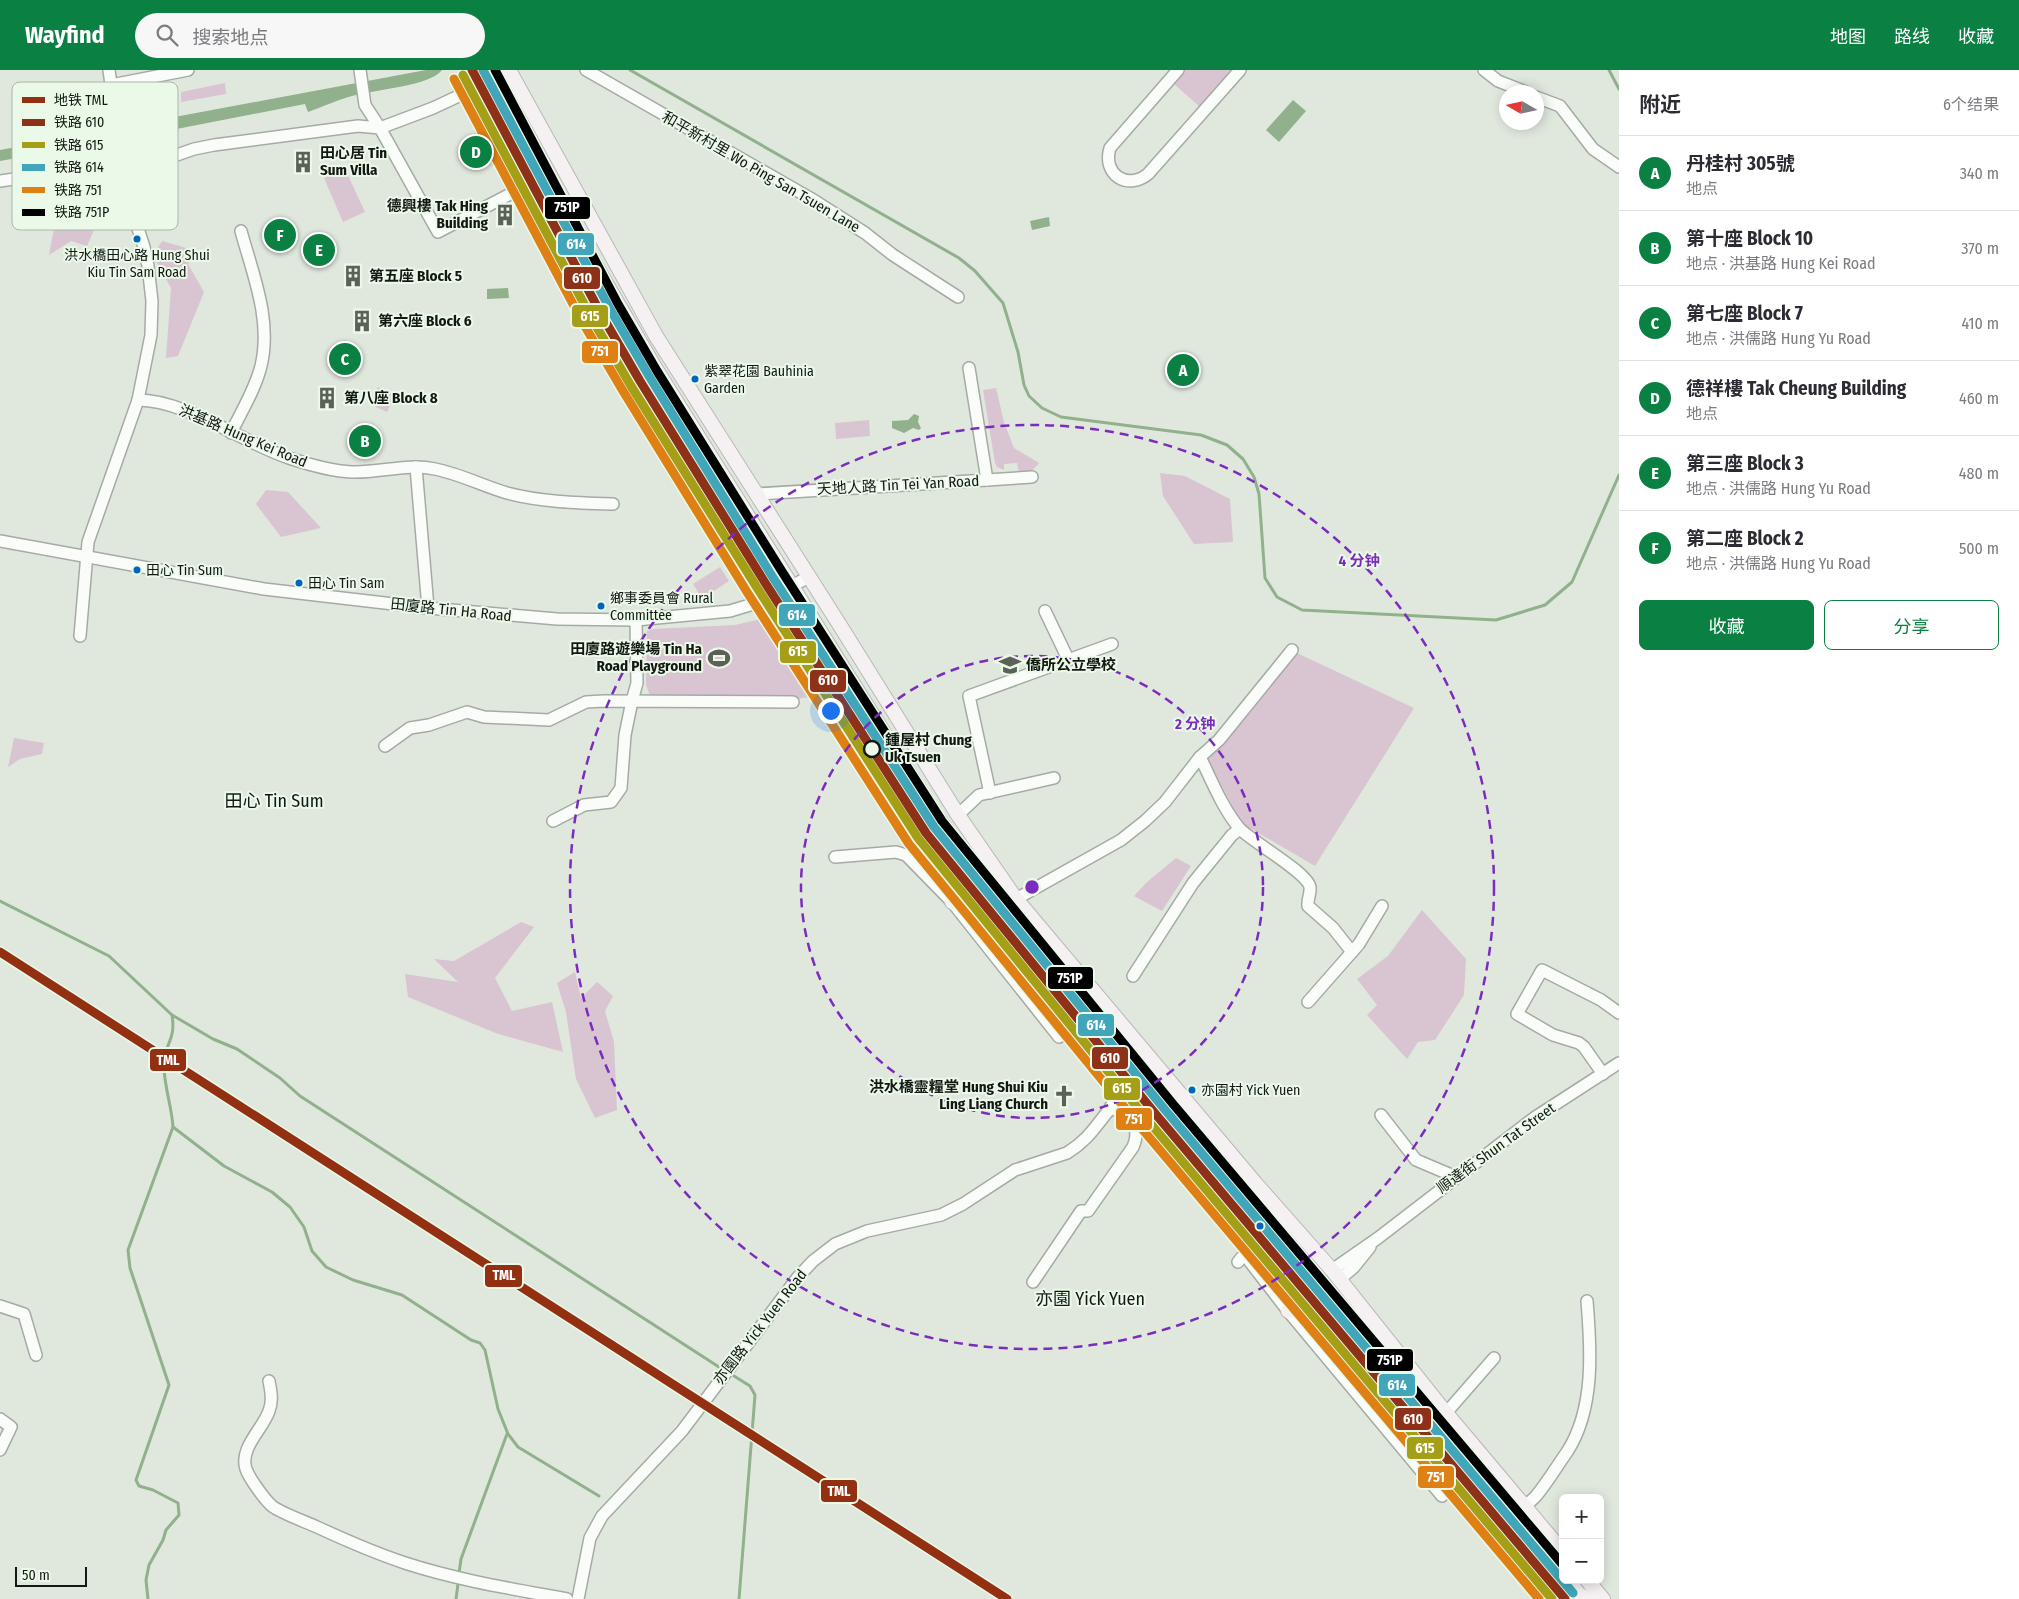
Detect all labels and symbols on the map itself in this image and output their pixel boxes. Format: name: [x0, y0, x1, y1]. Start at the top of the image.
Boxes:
legend: [12, 82, 178, 230]
north arrow: [1499, 85, 1544, 130]
text: 地铁 TML: [54, 92, 108, 109]
street label: 和平新村里 Wo Ping San Tsuen Lane: [659, 108, 863, 236]
text: 铁路 610: [54, 114, 104, 131]
pin: D: [460, 133, 492, 171]
text: 铁路 615: [54, 137, 104, 154]
place label: 田心居 Tin Sum Villa: [320, 144, 387, 179]
building icon: 田心居 Tin Sum Villa: [290, 149, 316, 175]
text: 铁路 614: [54, 159, 104, 176]
text: 铁路 751: [54, 182, 102, 199]
line badge: 751P: [544, 196, 591, 220]
place label: 德興樓 Tak Hing Building: [387, 197, 489, 232]
text: 751P: [554, 199, 580, 216]
building icon: 德興樓 Tak Hing Building: [492, 202, 518, 228]
text: 铁路 751P: [54, 204, 109, 221]
pin: F: [264, 216, 296, 254]
pin: E: [303, 231, 335, 269]
line badge: 614: [557, 232, 595, 256]
marker: 洪水橋田心路 Hung Shui Kiu Tin Sam Road: [132, 234, 142, 244]
text: 614: [566, 236, 586, 253]
place label: 洪水橋田心路 Hung Shui Kiu Tin Sam Road: [64, 247, 210, 281]
building icon: 第五座 Block 5: [340, 263, 366, 289]
line badge: 610: [563, 266, 601, 290]
place label: 第五座 Block 5: [369, 267, 462, 285]
text: 610: [572, 270, 592, 287]
line badge: 615: [571, 304, 609, 328]
building icon: 第六座 Block 6: [349, 308, 375, 334]
text: 615: [580, 308, 600, 325]
place label: 第六座 Block 6: [378, 312, 472, 330]
pin: C: [329, 340, 361, 378]
line badge: 751: [581, 340, 619, 364]
text: 751: [591, 343, 609, 360]
pin: A: [1167, 351, 1199, 389]
place label: 紫翠花園 Bauhinia Garden: [704, 363, 814, 397]
marker: 紫翠花園 Bauhinia Garden: [690, 374, 700, 384]
building icon: 第八座 Block 8: [314, 385, 340, 411]
place label: 第八座 Block 8: [344, 389, 438, 407]
street label: 洪基路 Hung Kei Road: [176, 401, 310, 471]
pin: B: [349, 422, 381, 460]
street label: 天地人路 Tin Tei Yan Road: [816, 472, 980, 498]
text: 4 分钟: [1339, 552, 1379, 570]
place label: 田心 Tin Sum: [146, 562, 223, 579]
marker: 田心 Tin Sum: [132, 565, 142, 575]
place label: 田心 Tin Sam: [308, 575, 385, 592]
marker: 田心 Tin Sam: [294, 578, 304, 588]
place label: 鄉事委員會 Rural Committee: [610, 590, 713, 624]
street label: 田廈路 Tin Ha Road: [390, 595, 512, 625]
marker: 鄉事委員會 Rural Committee: [596, 601, 606, 611]
line badge: 614: [778, 603, 816, 627]
text: 614: [787, 607, 807, 624]
place label: 田廈路遊樂場 Tin Ha Road Playground: [570, 640, 703, 675]
line badge: 615: [779, 640, 817, 664]
text: 615: [788, 643, 808, 660]
sports icon: 田廈路遊樂場 Tin Ha Road Playground: [706, 645, 732, 671]
school or university icon: 僑所公立學校: [997, 652, 1023, 678]
place label: 僑所公立學校: [1026, 656, 1116, 674]
line badge: 610: [809, 669, 847, 693]
text: 610: [818, 672, 838, 689]
your location: [818, 698, 844, 724]
text: 2 分钟: [1174, 715, 1215, 733]
place label: 鍾屋村 Chung Uk Tsuen: [885, 731, 972, 766]
marker: 鍾屋村 Chung Uk Tsuen: [863, 740, 881, 758]
district label: 田心 Tin Sum: [225, 790, 324, 812]
centre of rings: [1023, 878, 1041, 896]
line badge: 751P: [1047, 966, 1094, 990]
text: 751P: [1057, 970, 1083, 987]
line badge: 614: [1077, 1013, 1115, 1037]
text: 614: [1086, 1017, 1106, 1034]
line badge: 610: [1091, 1046, 1129, 1070]
line badge: TML: [149, 1048, 187, 1072]
text: 610: [1100, 1050, 1120, 1067]
text: TML: [156, 1052, 180, 1069]
line badge: 615: [1103, 1077, 1141, 1101]
place label: 洪水橋靈糧堂 Hung Shui Kiu Ling Liang Church: [869, 1078, 1048, 1113]
text: 615: [1112, 1080, 1132, 1097]
place label: 亦園村 Yick Yuen: [1201, 1082, 1301, 1099]
church icon: 洪水橋靈糧堂 Hung Shui Kiu Ling Liang Church: [1051, 1083, 1077, 1109]
marker: 亦園村 Yick Yuen: [1187, 1085, 1197, 1095]
street label: 順達街 Shun Tat Street: [1433, 1099, 1559, 1197]
line badge: 751: [1115, 1107, 1153, 1131]
text: 751: [1125, 1111, 1143, 1128]
unlabelled marker: [1255, 1221, 1265, 1231]
line badge: TML: [484, 1264, 523, 1288]
street label: 亦園路 Yick Yuen Road: [709, 1266, 811, 1388]
text: TML: [492, 1267, 516, 1284]
district label: 亦園 Yick Yuen: [1035, 1288, 1145, 1310]
line badge: 751P: [1366, 1348, 1414, 1372]
text: 751P: [1377, 1352, 1403, 1369]
line badge: 614: [1378, 1373, 1416, 1397]
text: 614: [1387, 1377, 1407, 1394]
line badge: 610: [1394, 1407, 1432, 1431]
text: 610: [1403, 1411, 1423, 1428]
line badge: 615: [1406, 1436, 1444, 1460]
text: 615: [1415, 1440, 1435, 1457]
line badge: 751: [1417, 1465, 1455, 1489]
text: 751: [1427, 1469, 1445, 1486]
line badge: TML: [820, 1479, 858, 1503]
text: TML: [827, 1483, 851, 1500]
scale bar: [15, 1564, 88, 1587]

